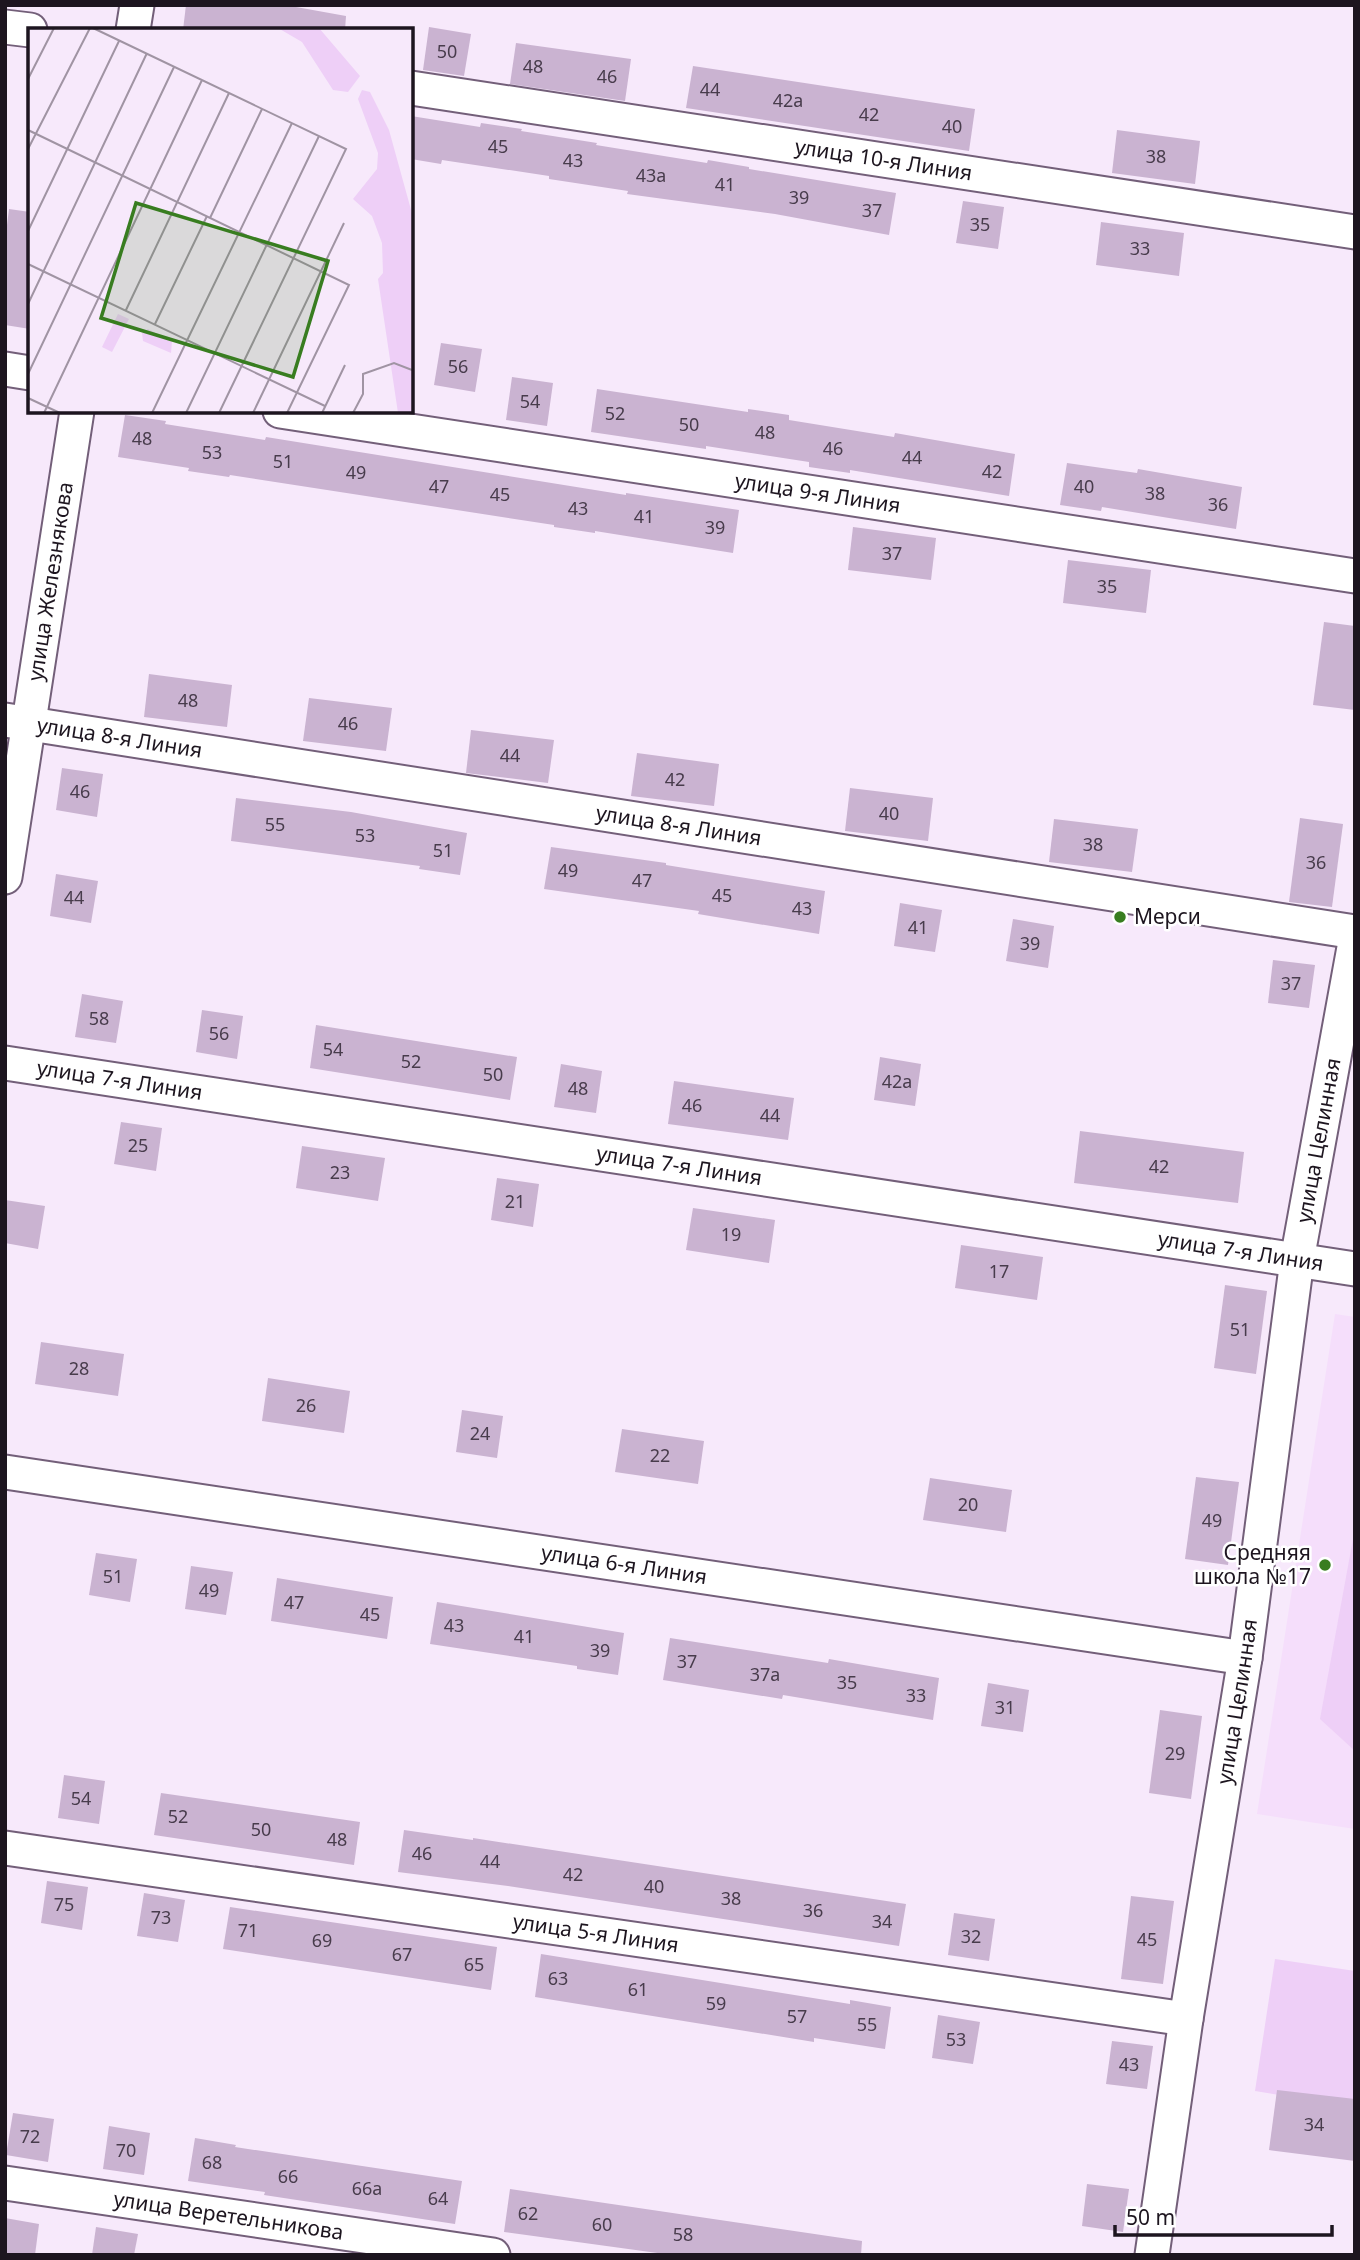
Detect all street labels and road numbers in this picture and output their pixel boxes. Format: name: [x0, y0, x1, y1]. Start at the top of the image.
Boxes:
street label: улица 10-я Линия: [793, 132, 974, 186]
street label: улица 9-я Линия: [733, 466, 903, 519]
street label: улица Железнякова: [20, 480, 79, 683]
street label: улица 8-я Линия: [35, 710, 205, 764]
street label: улица 8-я Линия: [594, 798, 764, 852]
street label: улица 7-я Линия: [35, 1053, 205, 1106]
street label: улица Целинная: [1289, 1056, 1347, 1225]
street label: улица 7-я Линия: [595, 1138, 764, 1191]
street label: улица 7-я Линия: [1156, 1224, 1326, 1277]
street label: улица 6-я Линия: [539, 1538, 709, 1590]
street label: улица Целинная: [1210, 1617, 1263, 1786]
street label: улица 5-я Линия: [511, 1907, 681, 1958]
street label: улица Веретельникова: [112, 2184, 346, 2246]

